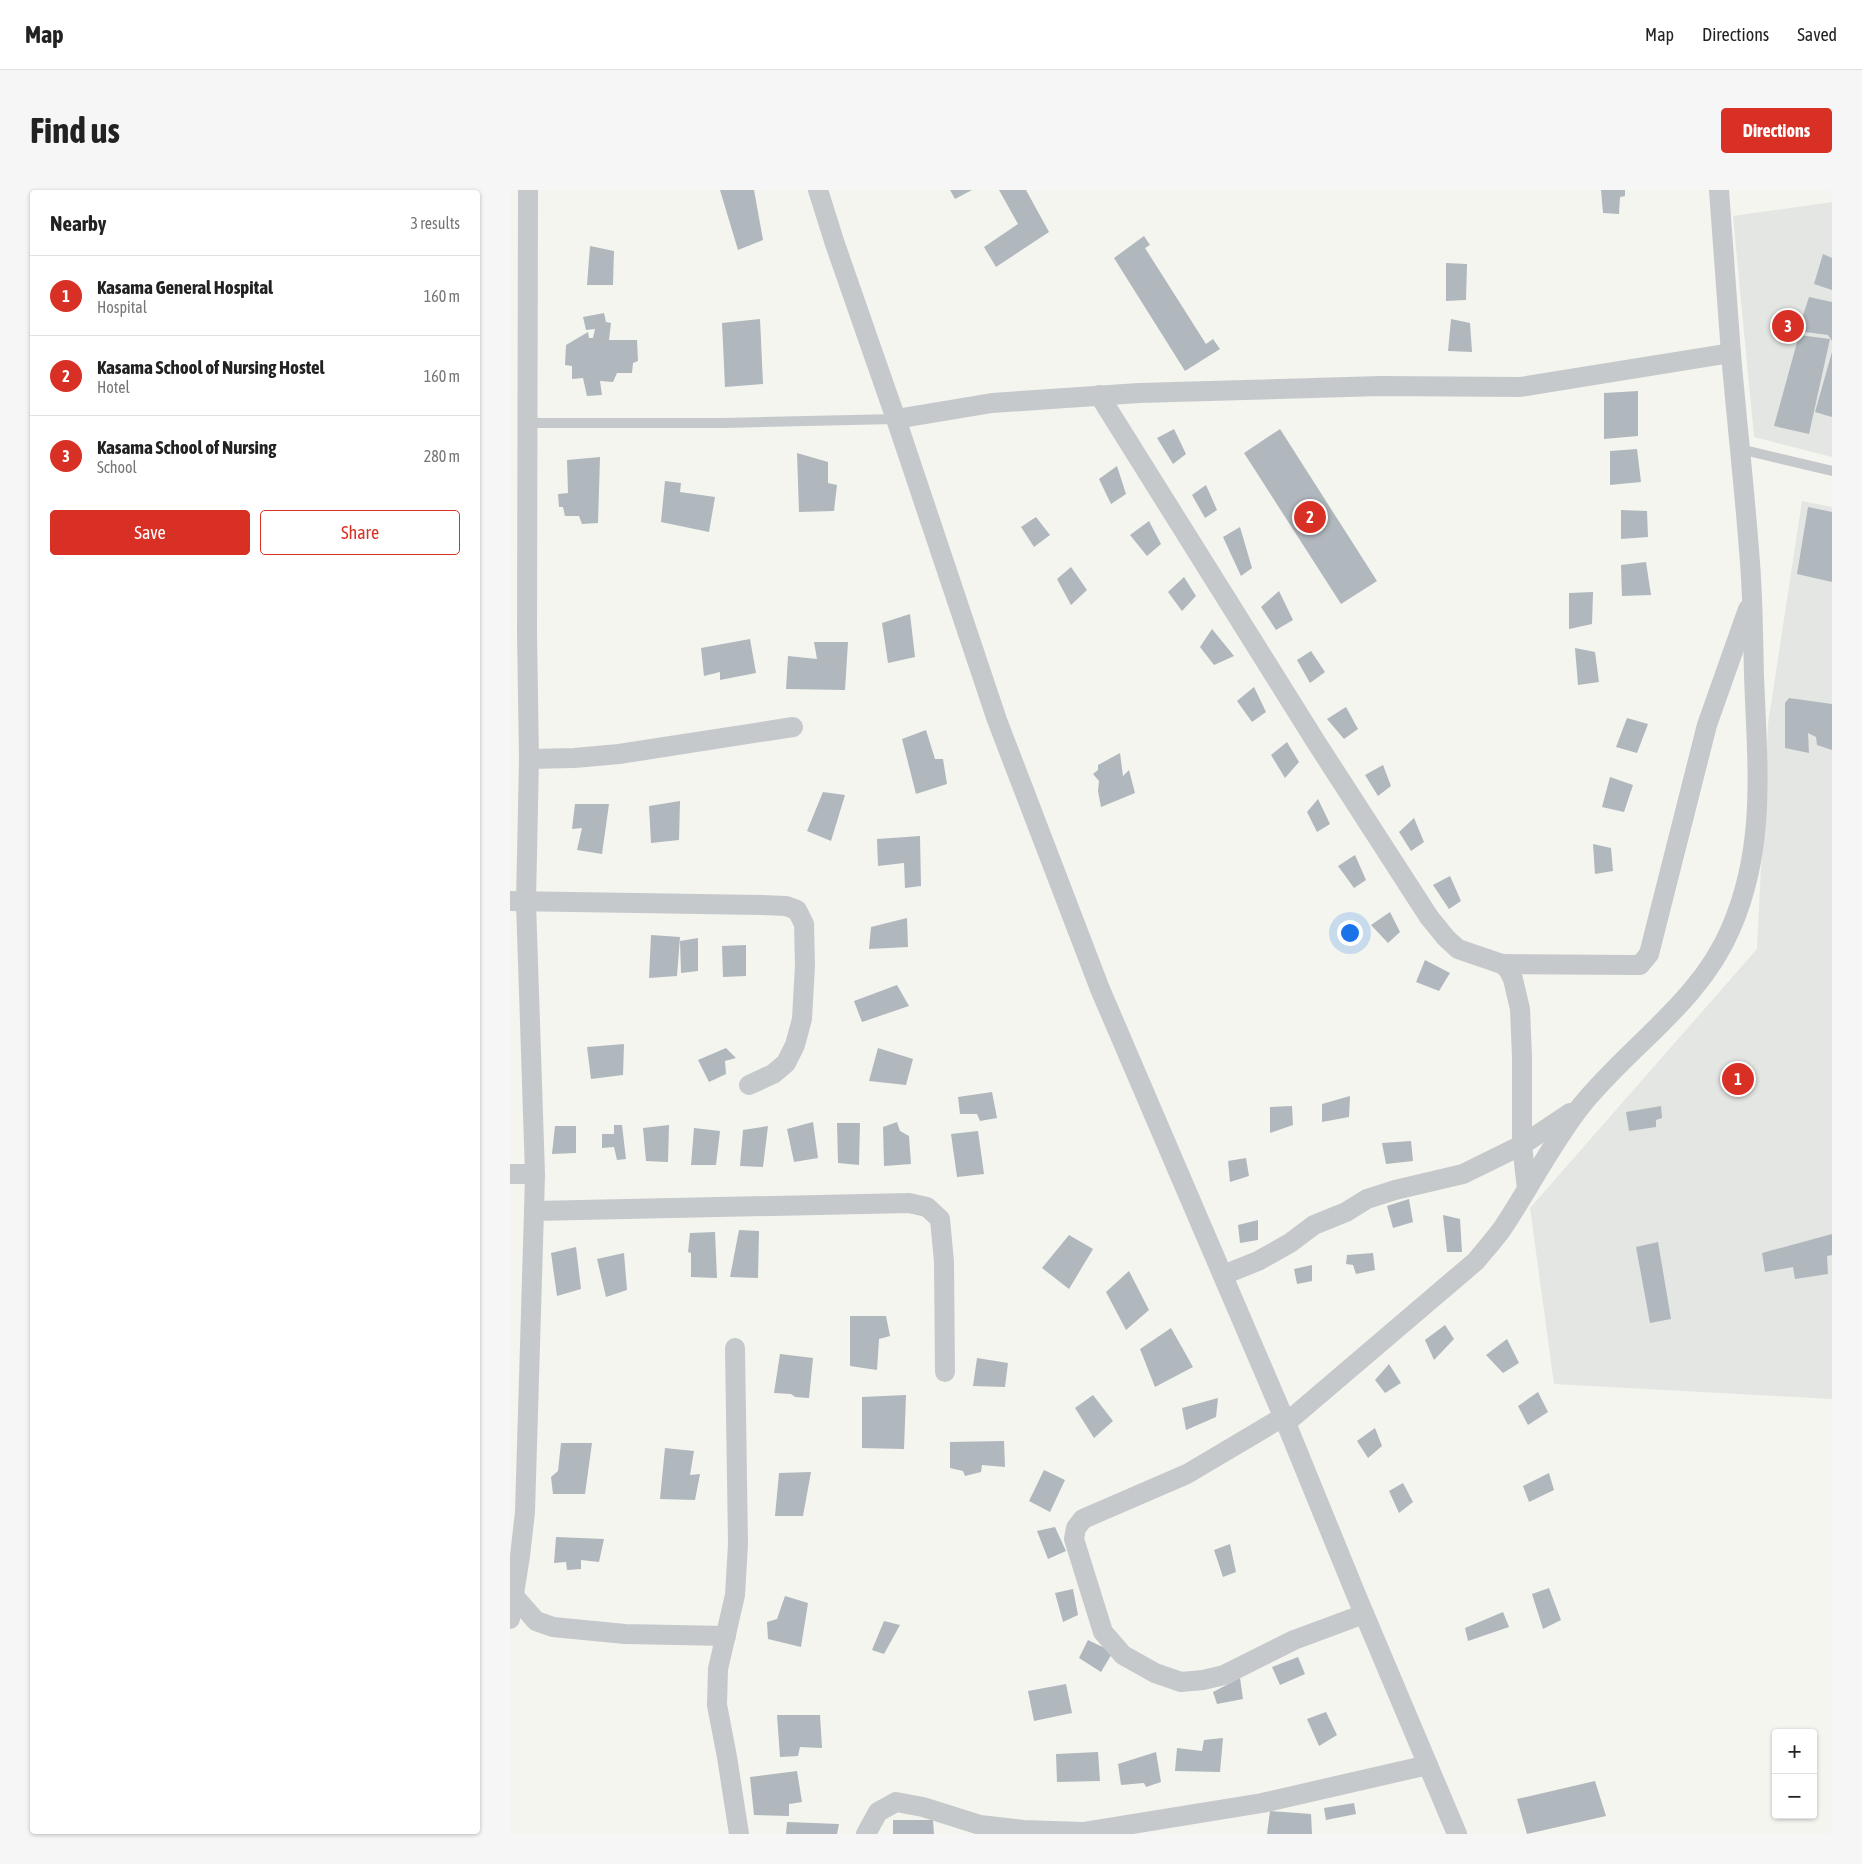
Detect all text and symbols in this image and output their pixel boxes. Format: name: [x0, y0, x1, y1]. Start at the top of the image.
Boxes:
text: Map: [25, 21, 64, 48]
text: Map: [1645, 24, 1674, 45]
text: Directions: [1702, 24, 1769, 45]
text: Saved: [1797, 24, 1837, 45]
button: Directions: [1721, 108, 1832, 153]
text: Find us: [30, 110, 120, 150]
text: Nearby: [50, 211, 106, 235]
text: 3 results: [410, 214, 460, 232]
text: Kasama General Hospital: [97, 276, 273, 298]
text: 1: [62, 287, 70, 305]
text: 160 m: [424, 287, 460, 305]
text: Hospital: [97, 298, 147, 316]
pin: 3: [1772, 307, 1804, 345]
text: Kasama School of Nursing Hostel: [97, 356, 325, 378]
text: 2: [62, 367, 70, 385]
text: 160 m: [424, 367, 460, 385]
text: Hotel: [97, 378, 130, 396]
text: Kasama School of Nursing: [97, 436, 276, 458]
text: 3: [62, 447, 70, 465]
text: 280 m: [424, 447, 460, 465]
text: School: [97, 458, 137, 476]
pin: 2: [1294, 498, 1326, 536]
button: Save: [50, 510, 250, 555]
button: Share: [260, 510, 460, 555]
your location: [1337, 920, 1363, 946]
pin: 1: [1722, 1060, 1754, 1098]
map controls: [1772, 1729, 1817, 1819]
button: +: [1772, 1729, 1817, 1774]
button: −: [1772, 1774, 1817, 1819]

